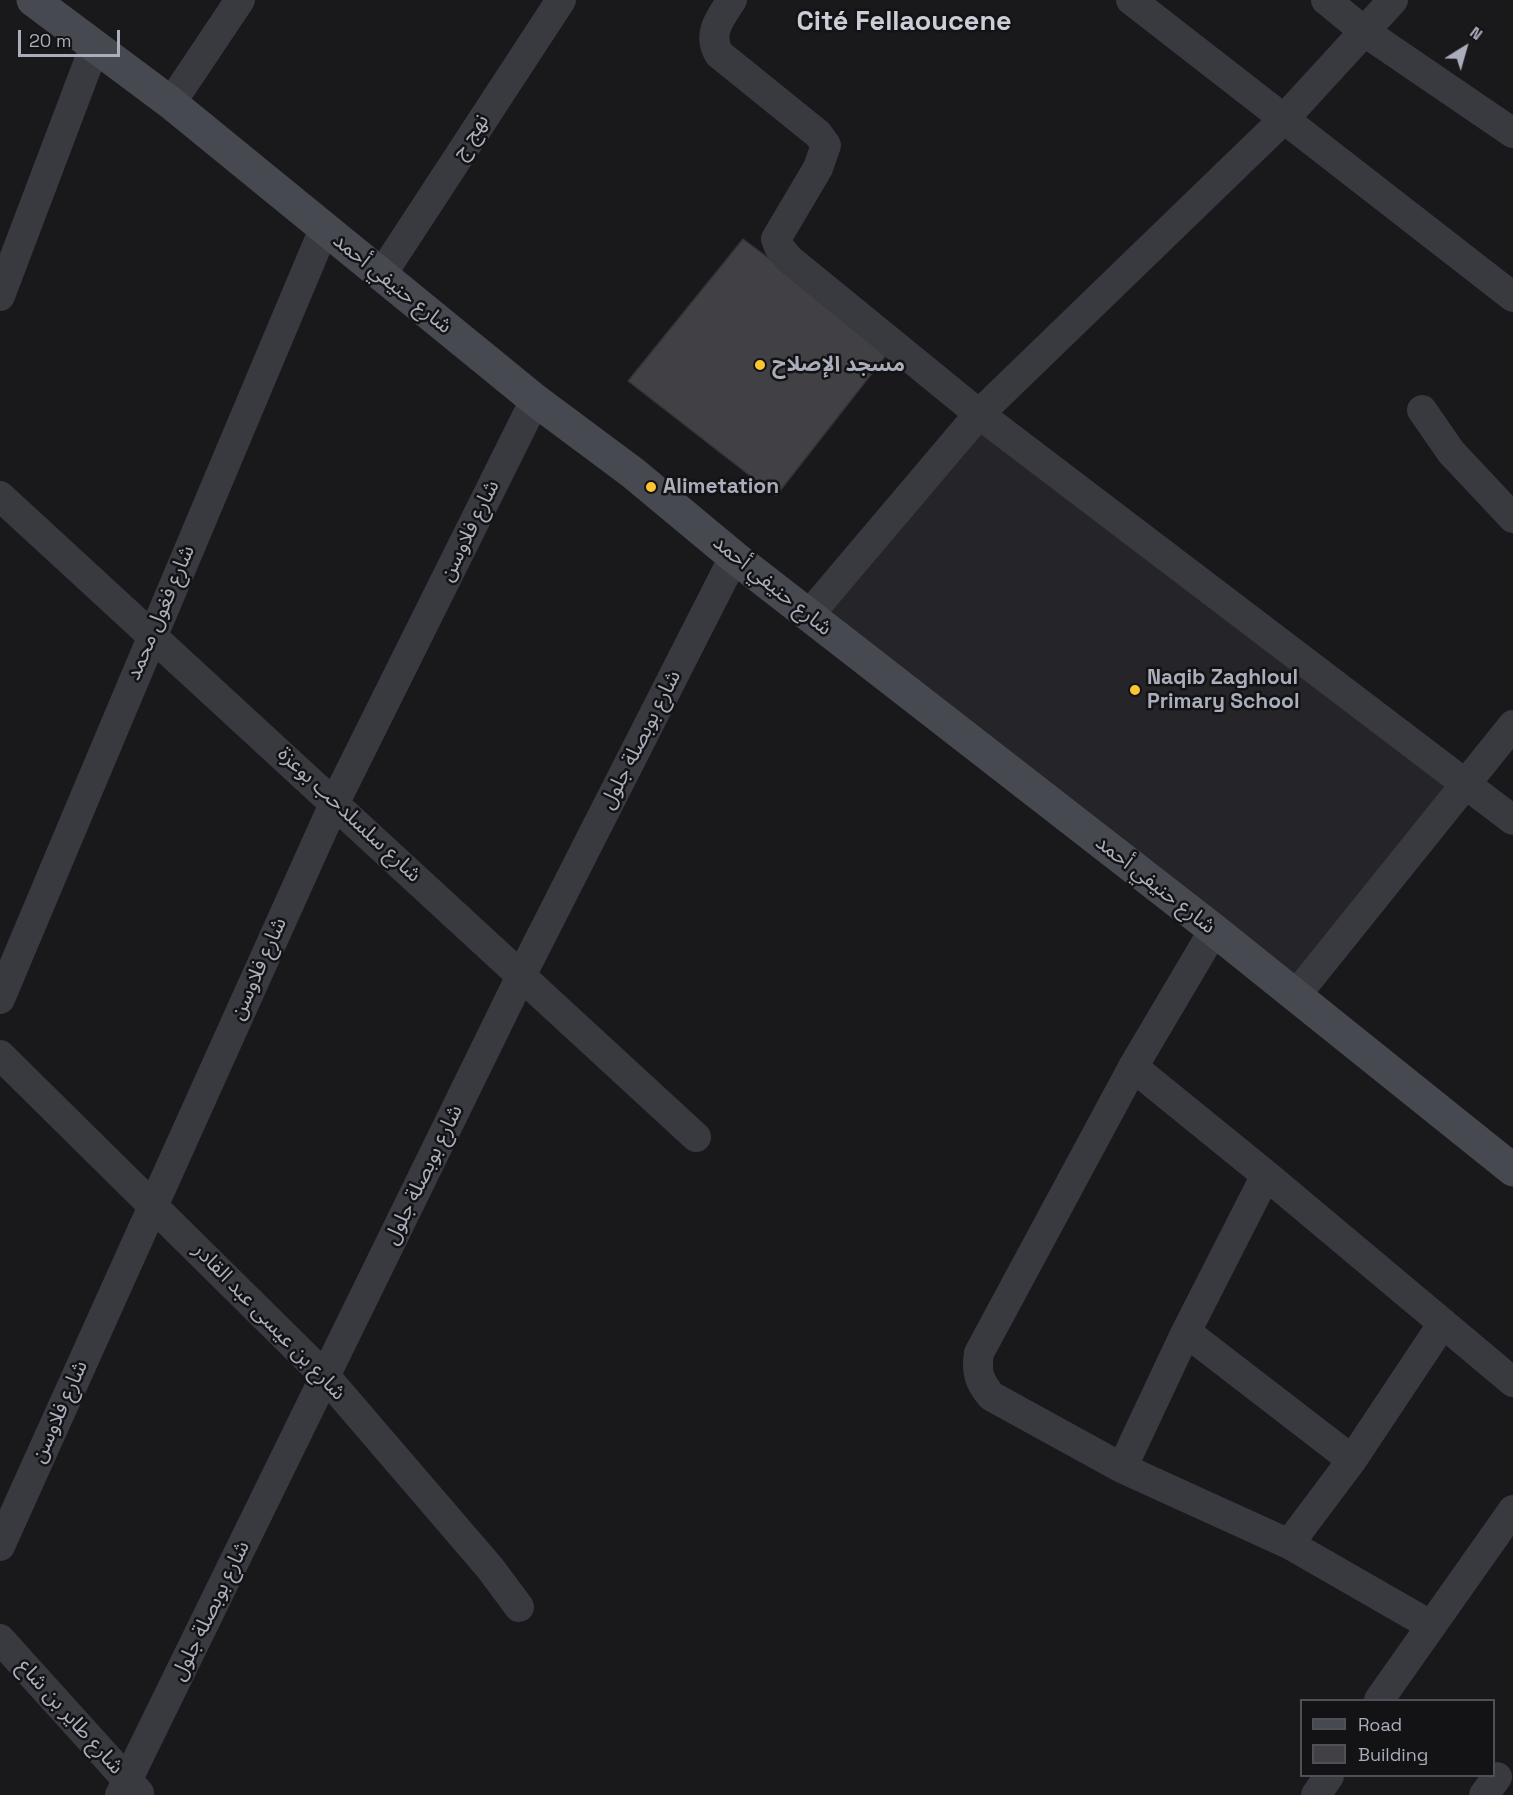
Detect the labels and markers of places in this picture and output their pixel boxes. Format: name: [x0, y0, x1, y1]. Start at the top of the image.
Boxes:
place label: مسجد اﻹصلاح: [772, 352, 905, 378]
marker: مسجد اﻹصلاح: [753, 358, 767, 372]
place label: Alimetation: [663, 474, 779, 500]
marker: Alimetation: [644, 480, 658, 494]
place label: Naqib Zaghloul Primary School: [1147, 665, 1300, 715]
marker: Naqib Zaghloul Primary School: [1128, 683, 1142, 697]

